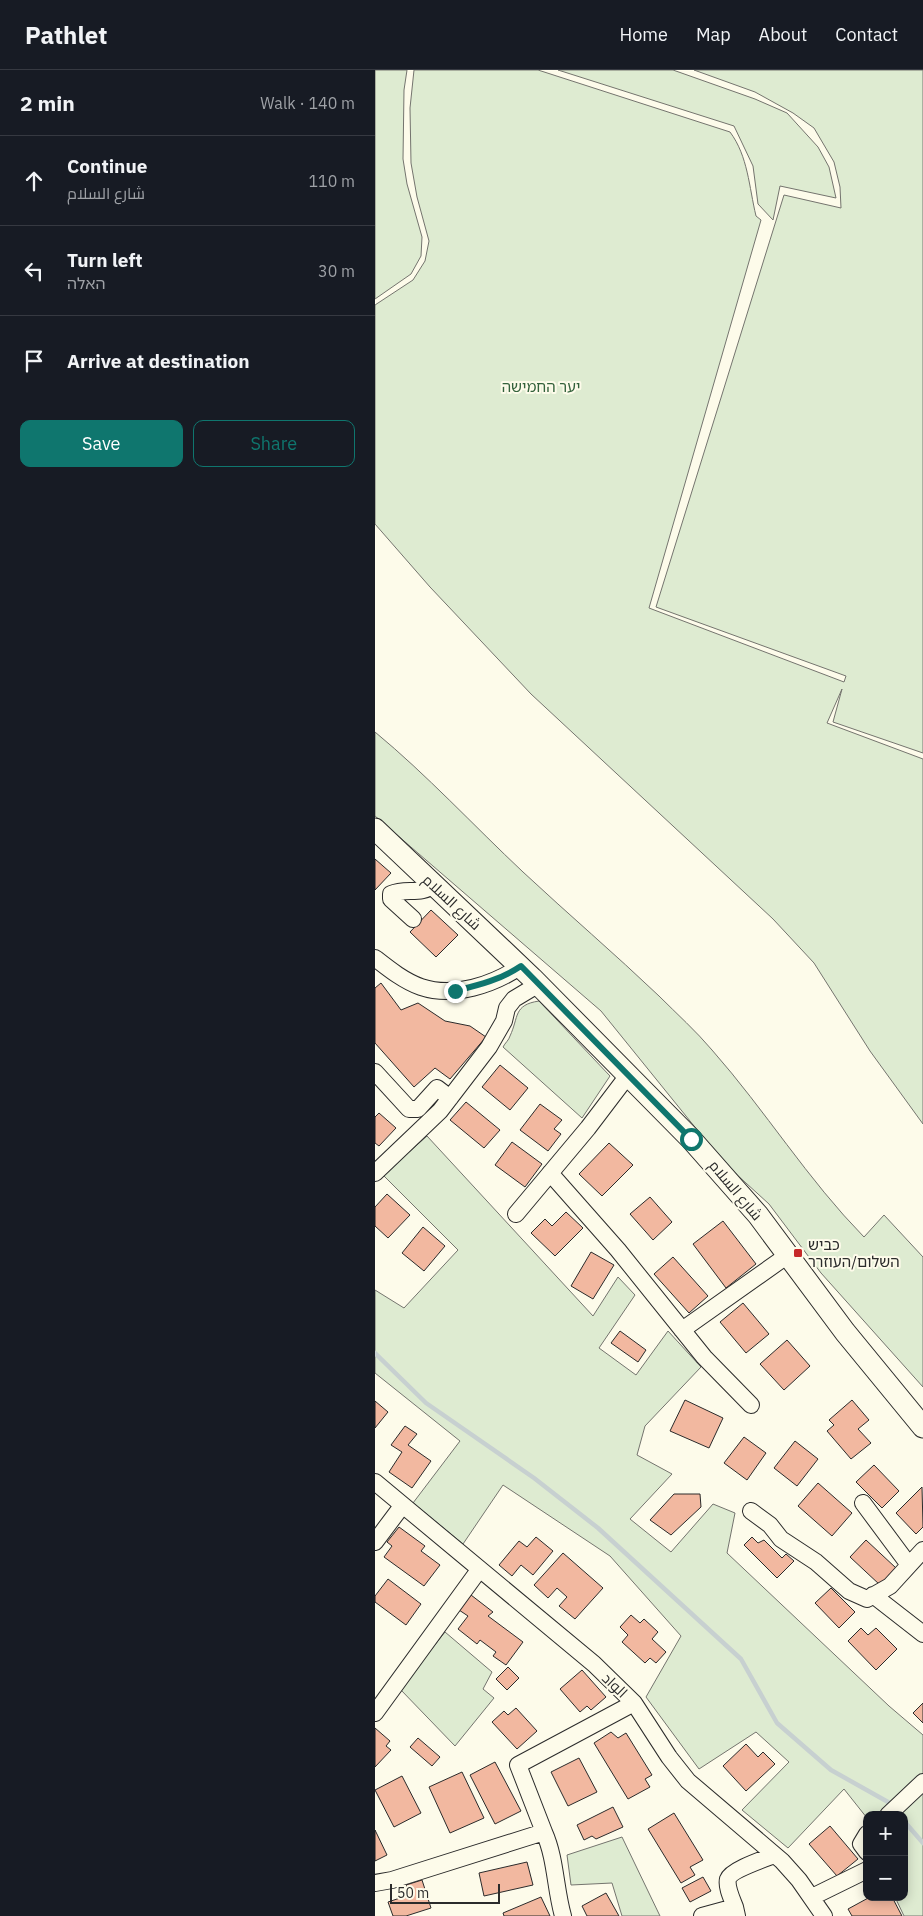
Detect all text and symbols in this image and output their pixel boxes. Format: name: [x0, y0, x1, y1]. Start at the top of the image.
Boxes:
text: Pathlet: [25, 19, 107, 51]
text: Home: [620, 23, 668, 46]
text: Map: [696, 23, 731, 46]
text: About: [759, 23, 807, 46]
text: Contact: [835, 23, 898, 46]
text: 2 min: [20, 89, 75, 117]
text: Walk · 140 m: [260, 93, 355, 113]
text: Continue: [67, 154, 147, 178]
icon: ahead: [20, 167, 48, 195]
text: 110 m: [308, 171, 355, 191]
text: شارع السلام: [67, 183, 145, 203]
text: Turn left: [67, 248, 143, 272]
icon: left: [20, 257, 48, 285]
text: 30 m: [318, 261, 355, 281]
text: האלה: [67, 273, 105, 293]
icon: arrive: [20, 347, 48, 375]
text: Arrive at destination: [67, 349, 250, 373]
park label: יער החמישה: [502, 377, 580, 396]
button: Save: [20, 420, 183, 467]
button: Share: [193, 420, 355, 467]
street label: شارع السلام: [417, 870, 485, 935]
route end: [444, 980, 467, 1003]
route start: [680, 1128, 703, 1151]
street label: شارع السلام: [704, 1156, 767, 1225]
place label: כביש השלום/העוזרר: [808, 1235, 900, 1271]
marker: כביש השלום/העוזרר: [792, 1247, 804, 1259]
street label: الواد: [598, 1668, 632, 1702]
map controls: [863, 1811, 908, 1901]
button: +: [863, 1811, 908, 1856]
button: −: [863, 1856, 908, 1901]
scale bar: [390, 1881, 500, 1904]
text: 50 m: [397, 1884, 429, 1902]

